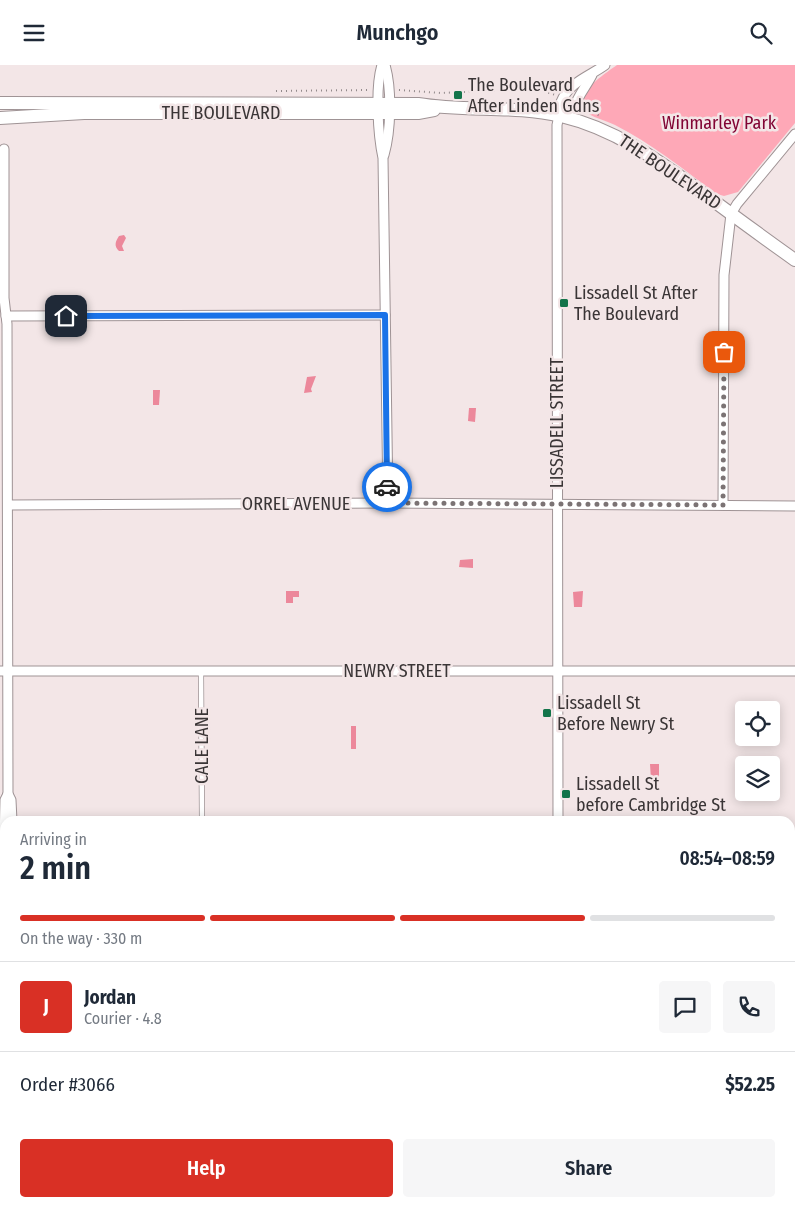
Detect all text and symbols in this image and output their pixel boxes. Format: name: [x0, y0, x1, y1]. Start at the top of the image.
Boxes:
icon: menu: [20, 19, 48, 47]
text: Munchgo: [357, 19, 438, 46]
icon: search: [747, 19, 775, 47]
place label: The Boulevard After Linden Gdns: [468, 74, 600, 117]
marker: The Boulevard After Linden Gdns: [452, 89, 464, 101]
street label: THE BOULEVARD: [162, 102, 280, 124]
park label: Winmarley Park: [662, 112, 777, 134]
street label: THE BOULEVARD: [615, 130, 725, 214]
place label: Lissadell St After The Boulevard: [574, 282, 698, 325]
pin: [45, 295, 87, 337]
marker: Lissadell St After The Boulevard: [558, 297, 570, 309]
icon: home: [52, 302, 80, 330]
pin: [703, 331, 745, 373]
icon: bag: [710, 338, 738, 366]
street label: LISSADELL STREET: [546, 357, 568, 488]
courier: [362, 462, 412, 512]
icon: car: [373, 473, 401, 501]
street label: ORREL AVENUE: [242, 493, 350, 515]
street label: NEWRY STREET: [343, 660, 451, 682]
place label: Lissadell St Before Newry St: [557, 692, 675, 735]
map controls: [735, 701, 780, 801]
button: locate: [735, 701, 780, 746]
marker: Lissadell St Before Newry St: [541, 707, 553, 719]
street label: CALE LANE: [191, 708, 213, 784]
button: layers: [735, 756, 780, 801]
place label: Lissadell St before Cambridge St: [576, 773, 726, 816]
marker: Lissadell St before Cambridge St: [560, 788, 572, 800]
text: Arriving in: [20, 830, 87, 849]
text: 08:54–08:59: [679, 847, 775, 870]
text: 2 min: [20, 849, 91, 887]
text: On the way · 330 m: [20, 929, 142, 948]
button: chat: [659, 981, 711, 1033]
button: phone: [723, 981, 775, 1033]
text: Jordan: [84, 986, 136, 1009]
text: J: [43, 995, 49, 1018]
text: Courier · 4.8: [84, 1009, 162, 1028]
text: Order #3066: [20, 1073, 115, 1096]
text: $52.25: [725, 1073, 775, 1096]
button: Help: [20, 1139, 393, 1197]
button: Share: [403, 1139, 775, 1197]

